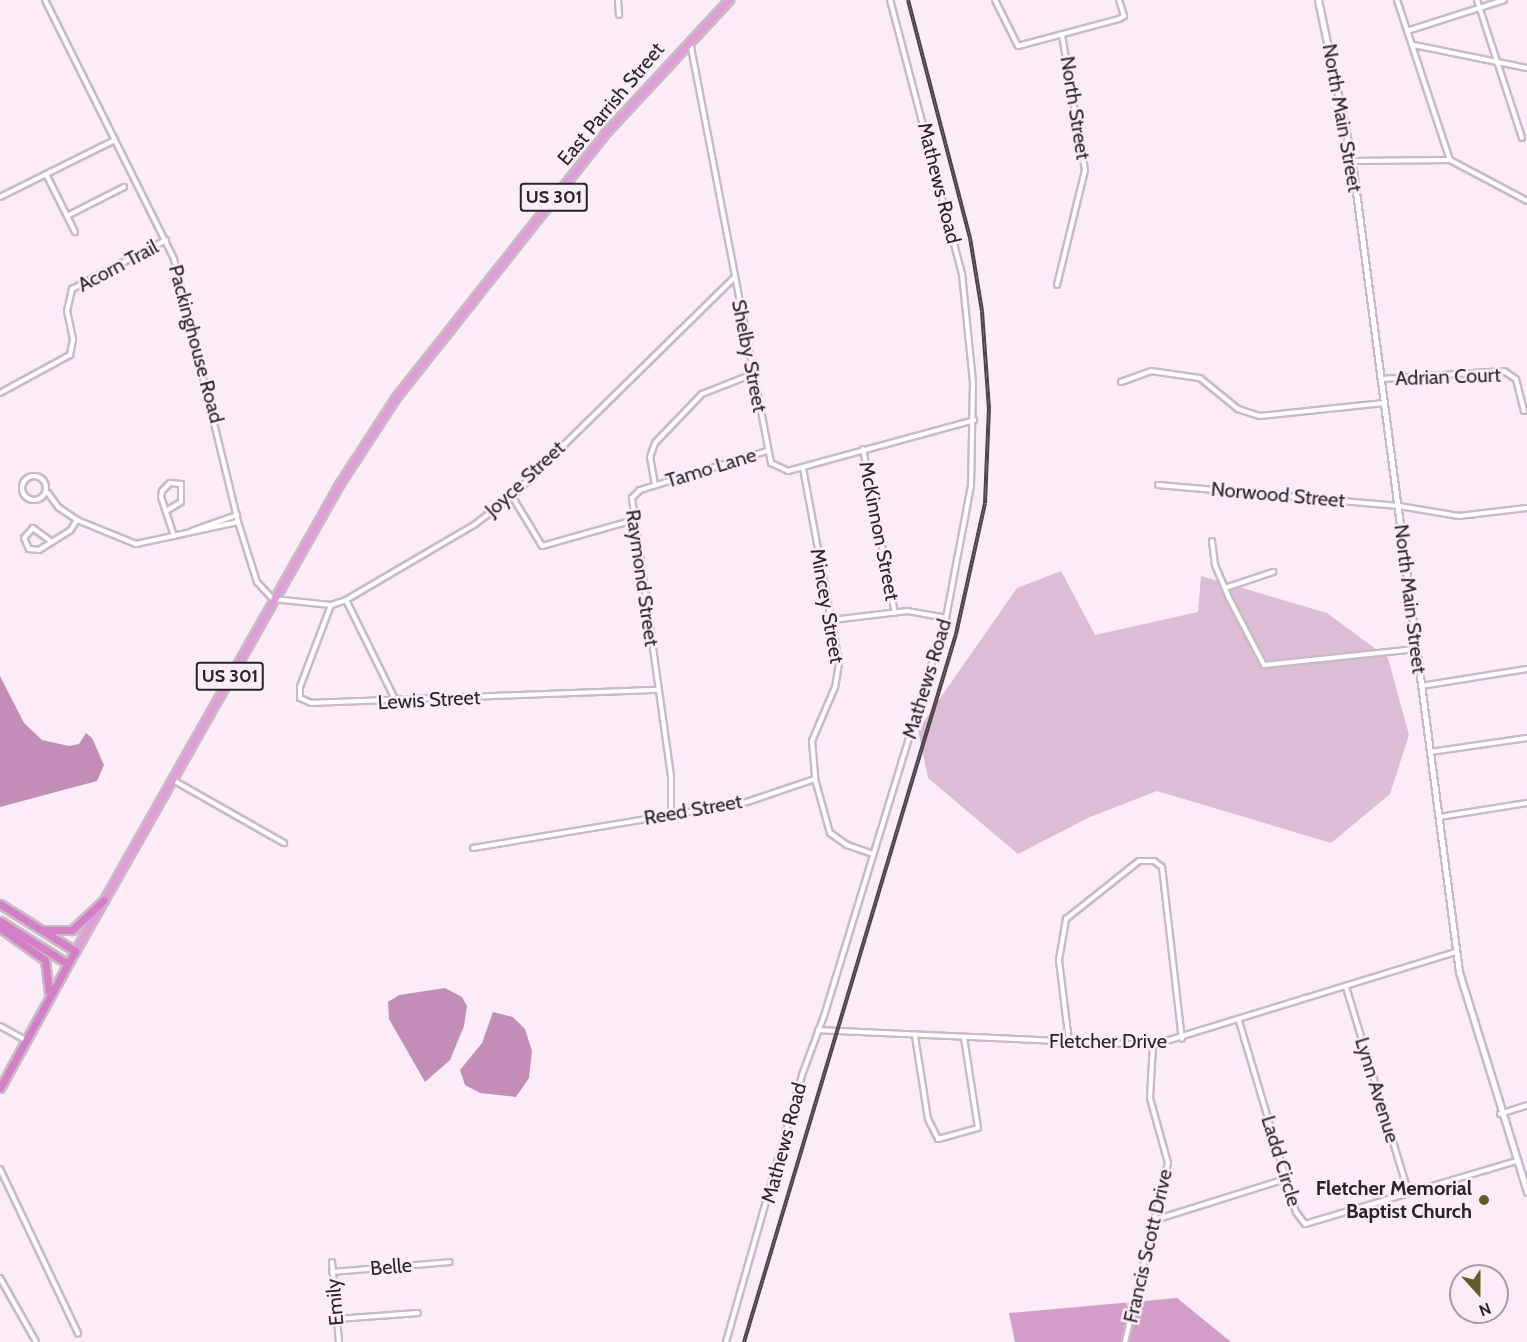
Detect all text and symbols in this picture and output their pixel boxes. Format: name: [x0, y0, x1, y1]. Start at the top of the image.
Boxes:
street label: East Parrish Street: [553, 38, 669, 170]
street label: North Main Street: [1317, 42, 1367, 194]
street label: North Street: [1055, 54, 1095, 162]
street label: Mathews Road: [912, 120, 966, 246]
road number: US 301: [520, 182, 588, 212]
street label: Acorn Trail: [74, 235, 162, 297]
street label: Packinghouse Road: [163, 262, 229, 426]
street label: Shelby Street: [726, 298, 772, 414]
street label: Adrian Court: [1395, 363, 1501, 391]
street label: Joyce Street: [480, 436, 570, 522]
street label: Tamo Lane: [663, 443, 759, 493]
street label: McKinnon Street: [854, 459, 904, 603]
street label: Norwood Street: [1210, 477, 1346, 513]
street label: Raymond Street: [621, 508, 663, 648]
street label: North Main Street: [1389, 523, 1431, 675]
street label: Mincey Street: [805, 547, 849, 665]
street label: Mathews Road: [897, 616, 957, 742]
road number: US 301: [196, 661, 264, 691]
street label: Lewis Street: [377, 685, 481, 715]
street label: Reed Street: [642, 790, 744, 830]
street label: Fletcher Drive: [1049, 1029, 1167, 1053]
street label: Lynn Avenue: [1350, 1034, 1404, 1146]
street label: Mathews Road: [756, 1080, 812, 1206]
street label: Ladd Circle: [1256, 1113, 1306, 1209]
street label: Francis Scott Drive: [1119, 1167, 1177, 1325]
place label: Fletcher Memorial Baptist Church: [1316, 1176, 1472, 1223]
marker: Fletcher Memorial Baptist Church: [1477, 1193, 1491, 1207]
street label: Belle: [369, 1253, 413, 1281]
north arrow: [1449, 1264, 1509, 1324]
street label: Emily: [321, 1277, 349, 1327]
text: N: [1476, 1299, 1494, 1320]

